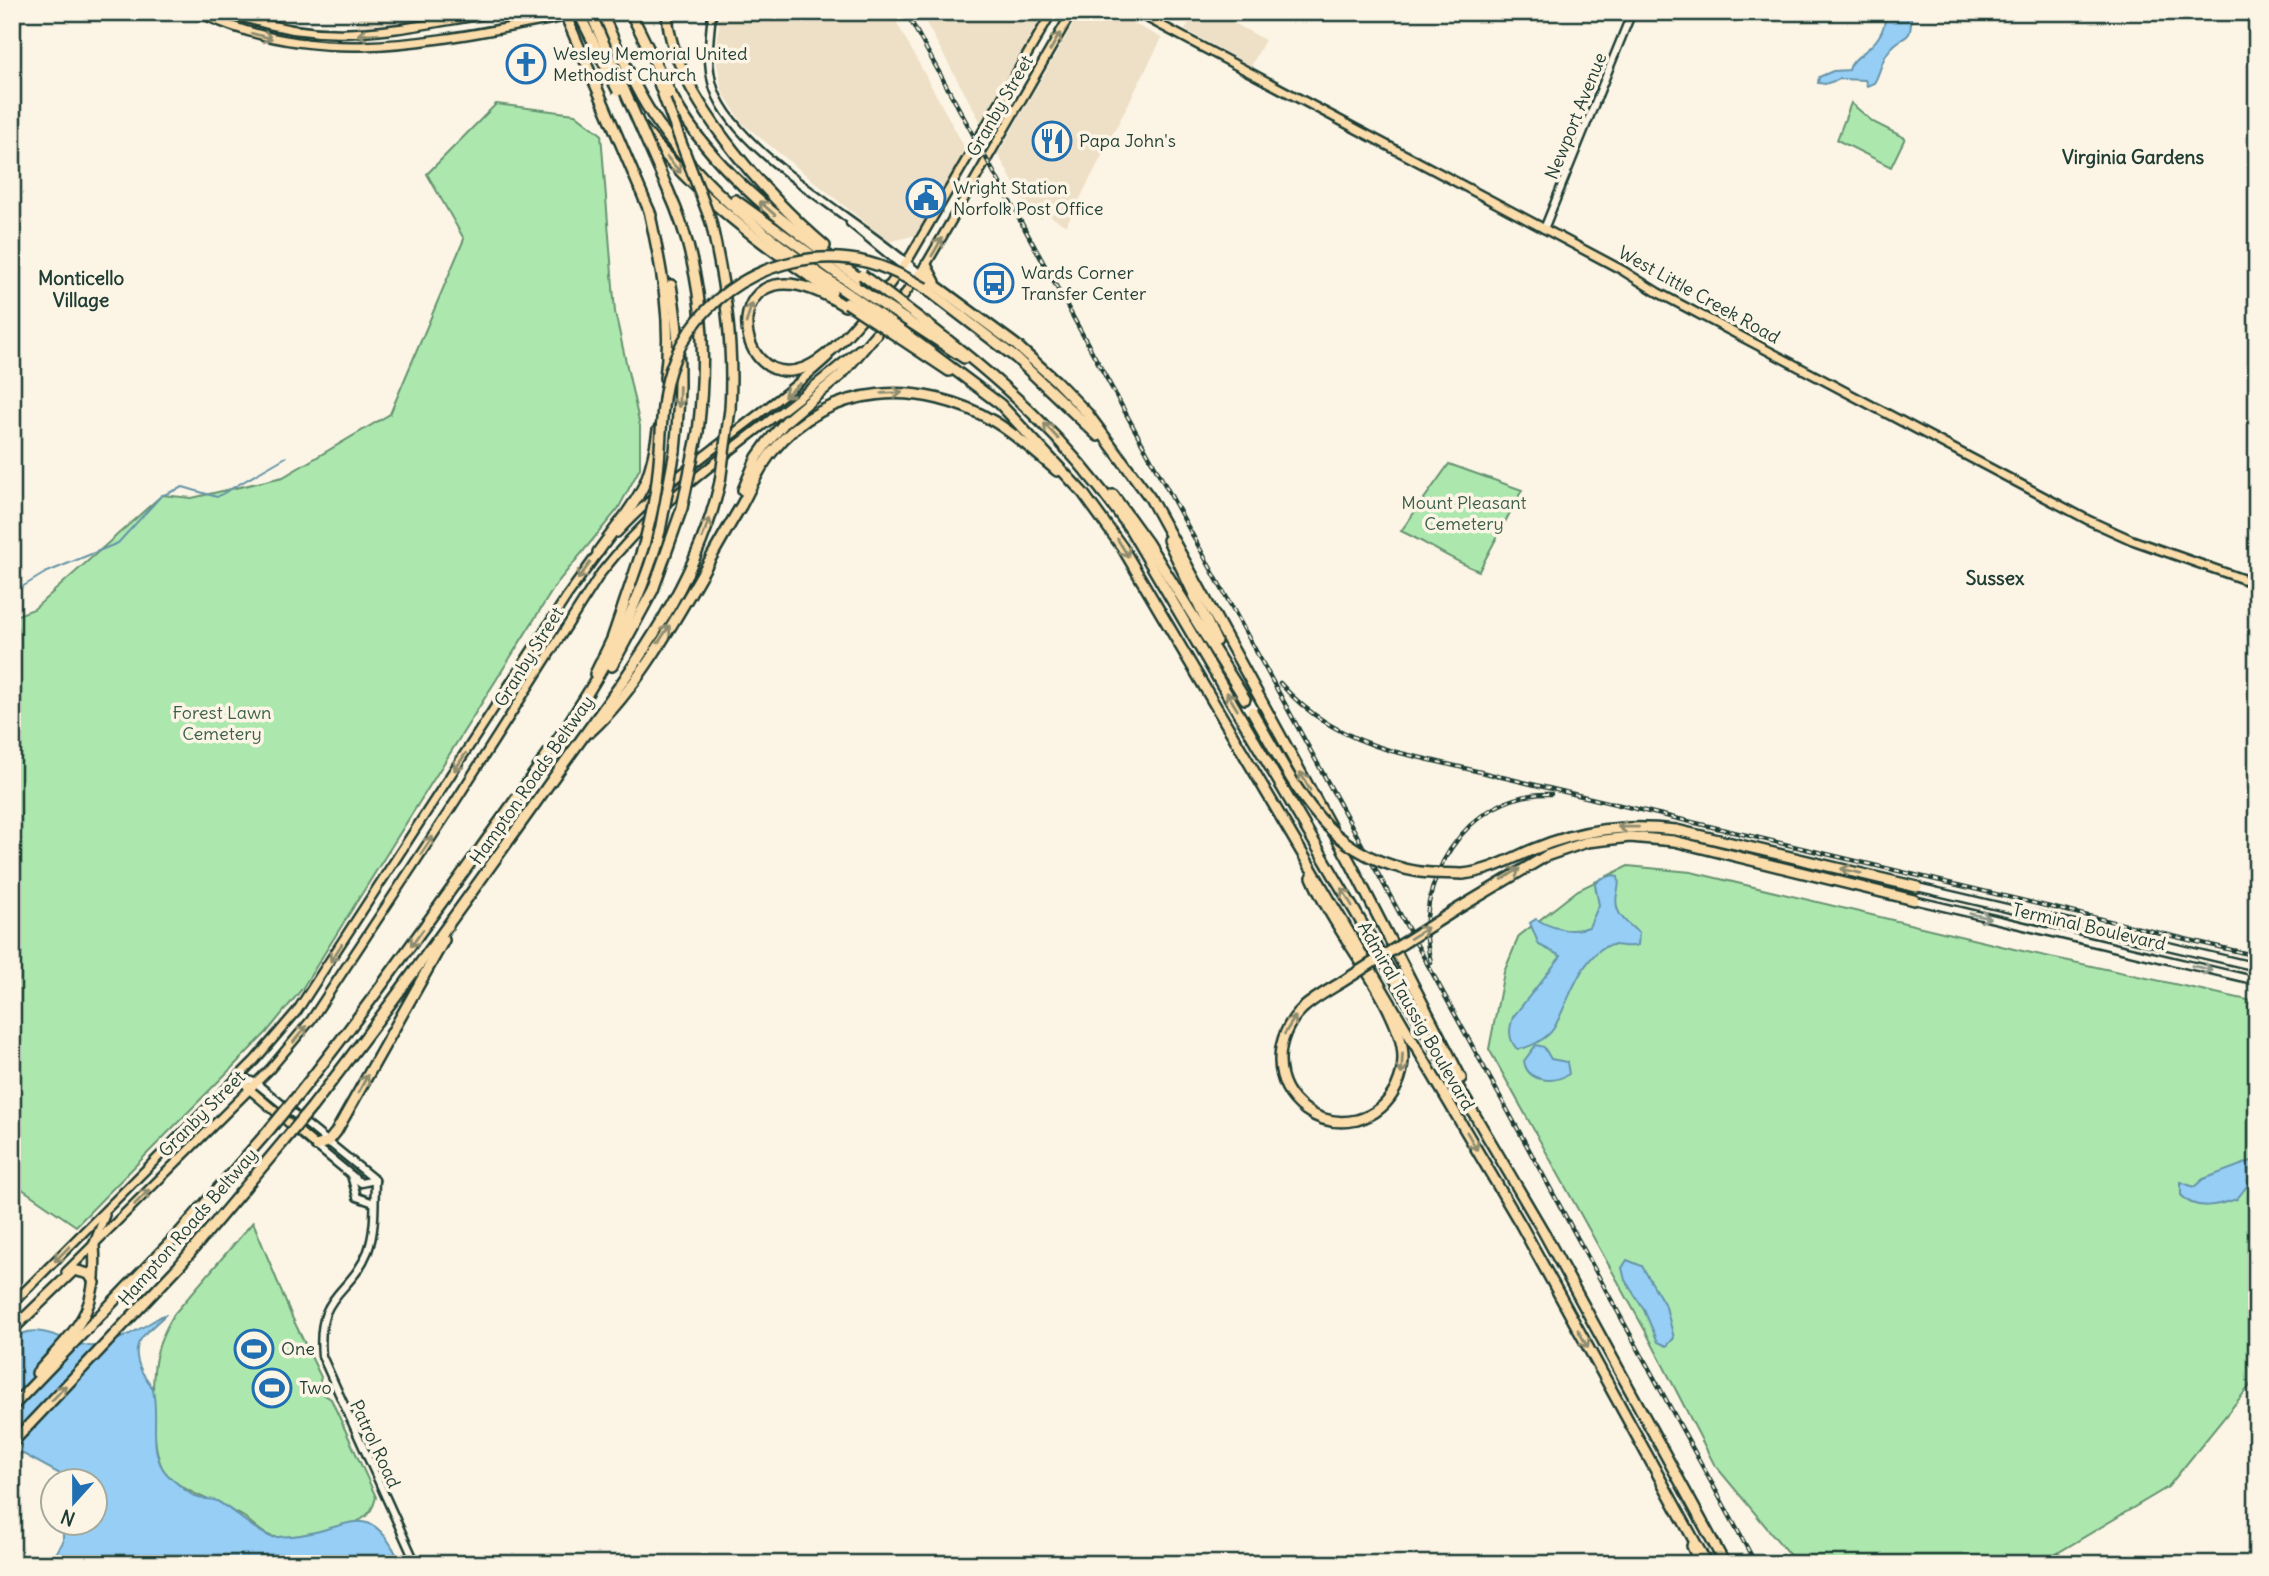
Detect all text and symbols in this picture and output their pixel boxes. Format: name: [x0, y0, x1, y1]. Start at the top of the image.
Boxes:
one-way arrow: [357, 28, 379, 41]
one-way arrow: [251, 31, 273, 44]
one-way arrow: [1048, 32, 1062, 52]
place label: Wesley Memorial United Methodist Church: [553, 42, 748, 86]
church icon: Wesley Memorial United Methodist Church: [505, 43, 547, 85]
street label: Newport Avenue: [1540, 49, 1611, 183]
street label: Granby Street: [961, 51, 1038, 161]
restaurant icon: Papa John's: [1031, 120, 1073, 162]
place label: Papa John's: [1079, 129, 1176, 152]
district label: Virginia Gardens: [2062, 145, 2204, 169]
one-way arrow: [666, 156, 682, 174]
place label: Wright Station Norfolk Post Office: [953, 176, 1103, 220]
public building icon: Wright Station Norfolk Post Office: [905, 177, 947, 219]
one-way arrow: [758, 200, 776, 216]
one-way arrow: [930, 237, 944, 257]
street label: West Little Creek Road: [1614, 241, 1785, 349]
place label: Wards Corner Transfer Center: [1021, 261, 1147, 305]
bus stop icon: Wards Corner Transfer Center: [973, 262, 1015, 304]
district label: Monticello Village: [38, 266, 124, 312]
one-way arrow: [743, 302, 756, 324]
one-way arrow: [783, 382, 801, 398]
one-way arrow: [673, 385, 686, 408]
one-way arrow: [880, 386, 903, 399]
one-way arrow: [1043, 423, 1060, 440]
park label: Mount Pleasant Cemetery: [1401, 491, 1527, 535]
one-way arrow: [701, 518, 713, 540]
one-way arrow: [1115, 538, 1130, 557]
one-way arrow: [577, 561, 591, 580]
district label: Sussex: [1966, 566, 2025, 590]
street label: Granby Street: [489, 603, 568, 711]
one-way arrow: [657, 625, 671, 644]
street label: Hampton Roads Beltway: [465, 691, 599, 869]
one-way arrow: [1224, 692, 1238, 712]
park label: Forest Lawn Cemetery: [172, 701, 272, 745]
one-way arrow: [453, 752, 467, 771]
one-way arrow: [1298, 771, 1312, 791]
one-way arrow: [1617, 820, 1640, 833]
one-way arrow: [420, 836, 434, 855]
one-way arrow: [1840, 864, 1863, 878]
one-way arrow: [1501, 867, 1521, 881]
one-way arrow: [1340, 888, 1354, 908]
street label: Terminal Boulevard: [2010, 898, 2169, 955]
one-way arrow: [1968, 910, 1991, 923]
street label: Admiral Taussig Boulevard: [1353, 917, 1480, 1115]
one-way arrow: [1408, 926, 1428, 940]
one-way arrow: [409, 928, 424, 947]
one-way arrow: [329, 943, 344, 962]
one-way arrow: [2190, 961, 2213, 975]
one-way arrow: [1283, 1016, 1298, 1035]
one-way arrow: [292, 1025, 308, 1043]
one-way arrow: [1395, 1052, 1408, 1075]
street label: Granby Street: [153, 1065, 250, 1162]
one-way arrow: [356, 1074, 370, 1094]
one-way arrow: [1465, 1130, 1479, 1150]
street label: Hampton Roads Beltway: [113, 1143, 262, 1310]
one-way arrow: [133, 1188, 150, 1205]
one-way arrow: [54, 1245, 71, 1262]
sports icon: One: [233, 1328, 275, 1370]
one-way arrow: [1577, 1328, 1591, 1349]
place label: One: [281, 1337, 315, 1360]
sports icon: Two: [251, 1367, 293, 1409]
place label: Two: [299, 1376, 332, 1399]
one-way arrow: [51, 1384, 67, 1402]
street label: Patrol Road: [345, 1396, 406, 1492]
north arrow: [38, 1468, 108, 1538]
text: N: [57, 1504, 78, 1531]

